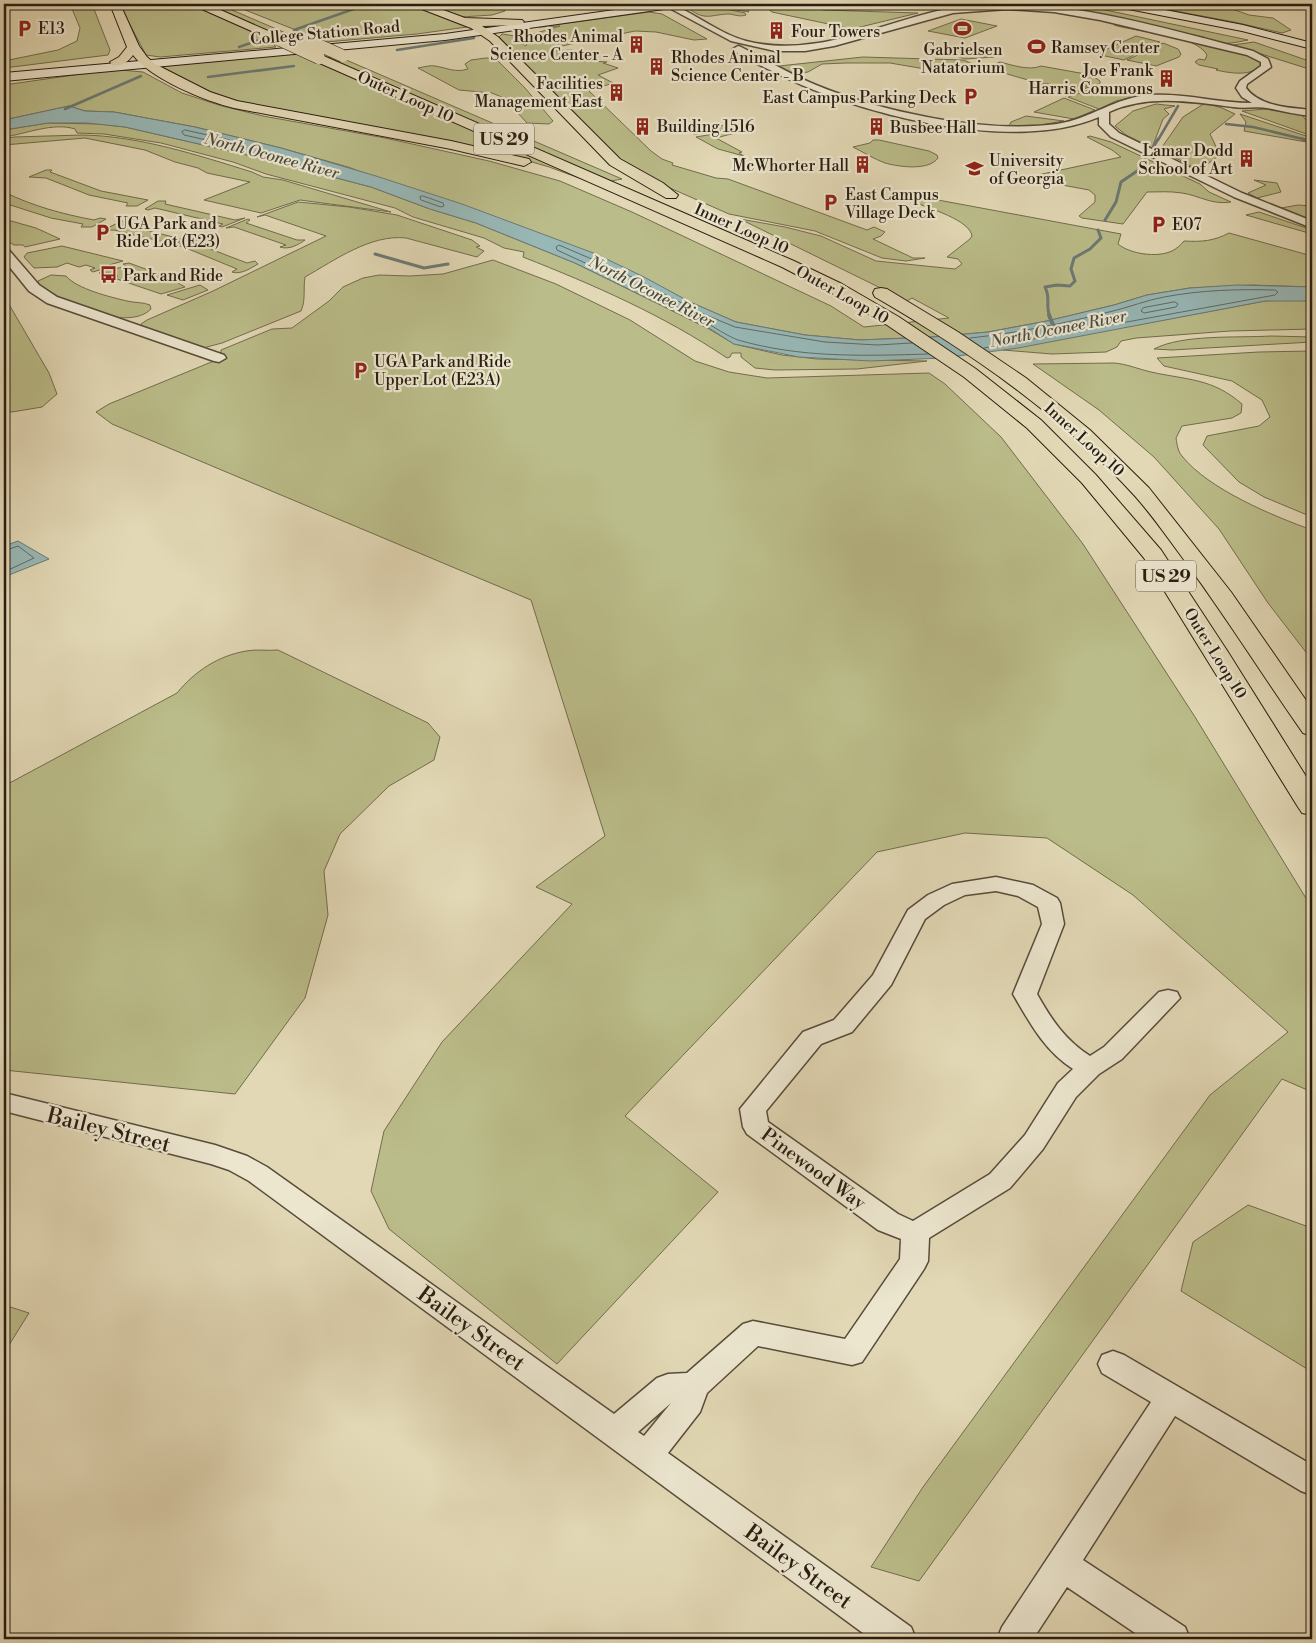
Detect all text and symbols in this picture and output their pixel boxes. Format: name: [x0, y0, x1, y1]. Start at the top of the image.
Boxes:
street label: College Station Road: [249, 16, 401, 49]
parking icon: E13: [14, 18, 34, 38]
sports icon: Gabrielsen Natatorium: [953, 18, 973, 38]
place label: E13: [38, 19, 65, 39]
building icon: Four Towers: [767, 21, 787, 41]
place label: Four Towers: [791, 22, 880, 42]
place label: Rhodes Animal Science Center - A: [490, 27, 624, 65]
building icon: Rhodes Animal Science Center - A: [627, 35, 647, 55]
sports icon: Ramsey Center: [1027, 37, 1047, 57]
place label: Ramsey Center: [1051, 38, 1160, 58]
place label: Gabrielsen Natatorium: [921, 40, 1005, 78]
place label: Rhodes Animal Science Center - B: [671, 48, 804, 86]
building icon: Rhodes Animal Science Center - B: [647, 56, 667, 76]
place label: Joe Frank Harris Commons: [1028, 61, 1155, 99]
street label: Outer Loop 10: [354, 67, 457, 127]
building icon: Joe Frank Harris Commons: [1157, 69, 1177, 89]
place label: Facilities Management East: [474, 74, 603, 112]
building icon: Facilities Management East: [607, 82, 627, 102]
parking icon: East Campus Parking Deck: [960, 87, 980, 107]
place label: East Campus Parking Deck: [762, 88, 958, 108]
building icon: Building 1516: [633, 116, 653, 136]
place label: Building 1516: [656, 117, 755, 137]
building icon: Busbee Hall: [866, 117, 886, 137]
place label: Busbee Hall: [889, 118, 977, 138]
road number: US 29: [474, 124, 534, 154]
water label: North Oconee River: [201, 128, 342, 184]
place label: Lamar Dodd School of Art: [1138, 141, 1233, 179]
building icon: Lamar Dodd School of Art: [1237, 149, 1257, 169]
place label: University of Georgia: [989, 151, 1065, 189]
building icon: McWhorter Hall: [853, 155, 873, 175]
place label: McWhorter Hall: [732, 156, 849, 176]
school or university icon: University of Georgia: [965, 159, 985, 179]
place label: East Campus Village Deck: [844, 185, 939, 223]
parking icon: East Campus Village Deck: [821, 193, 841, 213]
street label: Inner Loop 10: [691, 199, 792, 259]
place label: UGA Park and Ride Lot (E23): [116, 214, 220, 252]
parking icon: E07: [1148, 214, 1168, 234]
place label: E07: [1172, 215, 1202, 235]
parking icon: UGA Park and Ride Lot (E23): [92, 222, 112, 242]
water label: North Oconee River: [584, 251, 719, 333]
street label: Outer Loop 10: [792, 261, 893, 329]
bus stop icon: Park and Ride: [99, 265, 119, 285]
place label: Park and Ride: [123, 266, 223, 286]
water label: North Oconee River: [987, 306, 1129, 352]
place label: UGA Park and Ride Upper Lot (E23A): [374, 352, 511, 390]
parking icon: UGA Park and Ride Upper Lot (E23A): [350, 360, 370, 380]
street label: Inner Loop 10: [1040, 398, 1129, 481]
road number: US 29: [1136, 560, 1196, 592]
street label: Outer Loop 10: [1179, 604, 1251, 703]
street label: Bailey Street: [43, 1102, 173, 1159]
street label: Pinewood Way: [756, 1123, 871, 1215]
street label: Bailey Street: [411, 1281, 530, 1377]
street label: Bailey Street: [738, 1519, 857, 1615]

